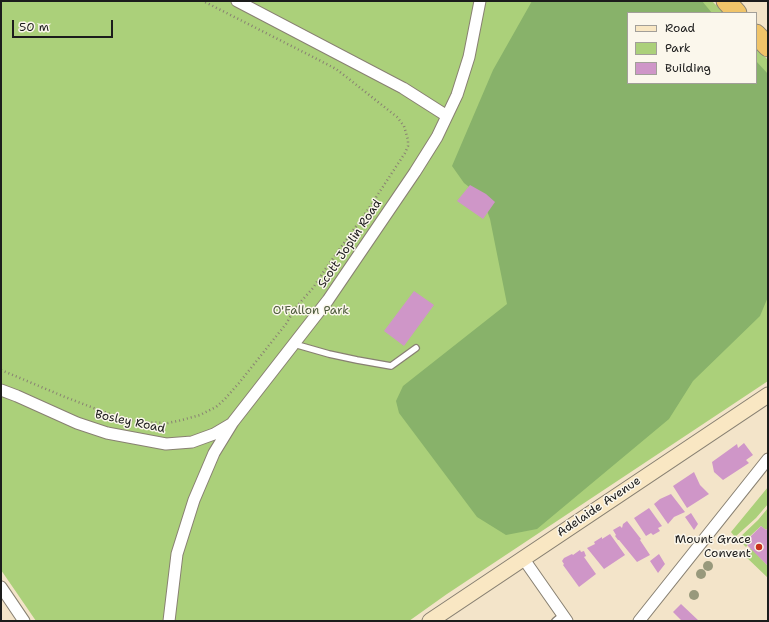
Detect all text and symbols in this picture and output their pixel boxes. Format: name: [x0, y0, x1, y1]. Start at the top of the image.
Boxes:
scale bar: [14, 12, 115, 38]
legend: [627, 12, 757, 84]
text: 50 m: [19, 19, 49, 35]
text: Road: [665, 20, 695, 36]
text: Park: [665, 40, 691, 56]
text: Building: [665, 60, 711, 76]
street label: Scott Joplin Road: [315, 197, 385, 291]
park label: O'Fallon Park: [273, 304, 349, 318]
street label: Bosley Road: [94, 408, 166, 436]
street label: Adelaide Avenue: [554, 474, 644, 540]
place label: Mount Grace Convent: [675, 533, 751, 561]
marker: Mount Grace Convent: [754, 542, 764, 552]

